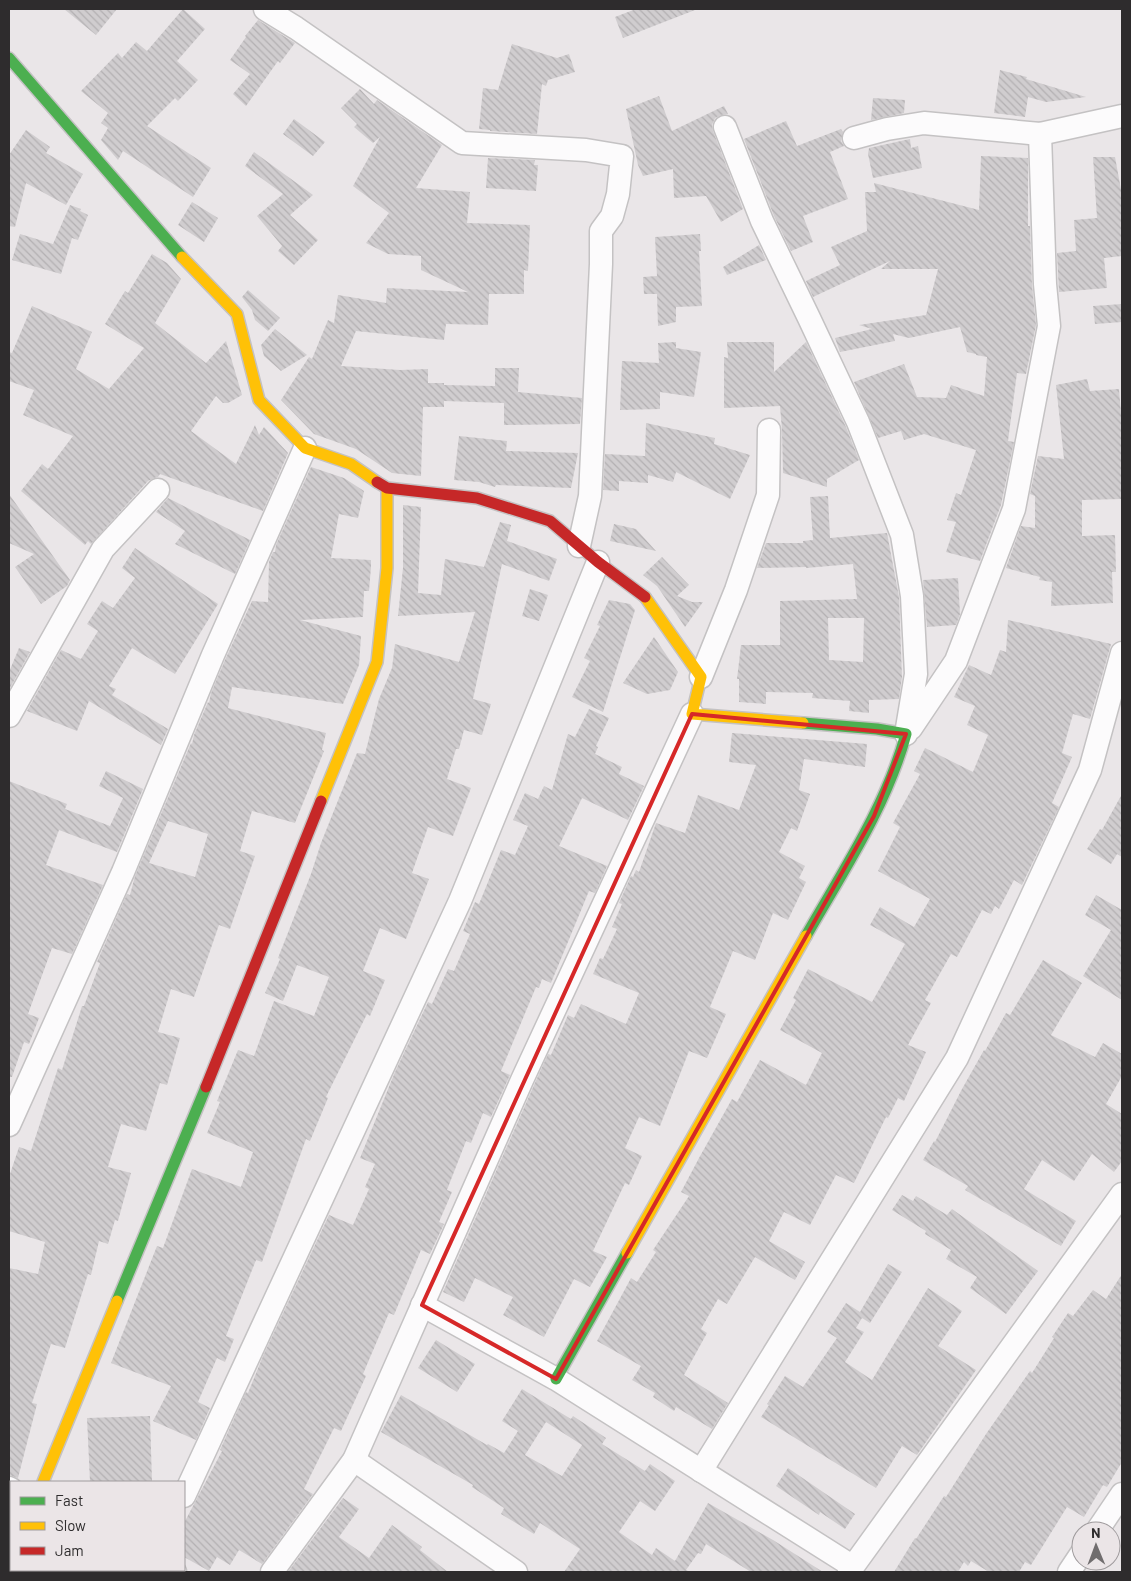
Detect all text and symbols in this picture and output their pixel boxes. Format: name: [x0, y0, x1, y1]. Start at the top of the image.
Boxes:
legend: [10, 1481, 185, 1571]
text: Fast: [55, 1491, 83, 1509]
text: Slow: [55, 1516, 86, 1534]
north arrow: [1071, 1521, 1121, 1571]
text: N: [1091, 1524, 1101, 1541]
text: Jam: [55, 1541, 84, 1559]

